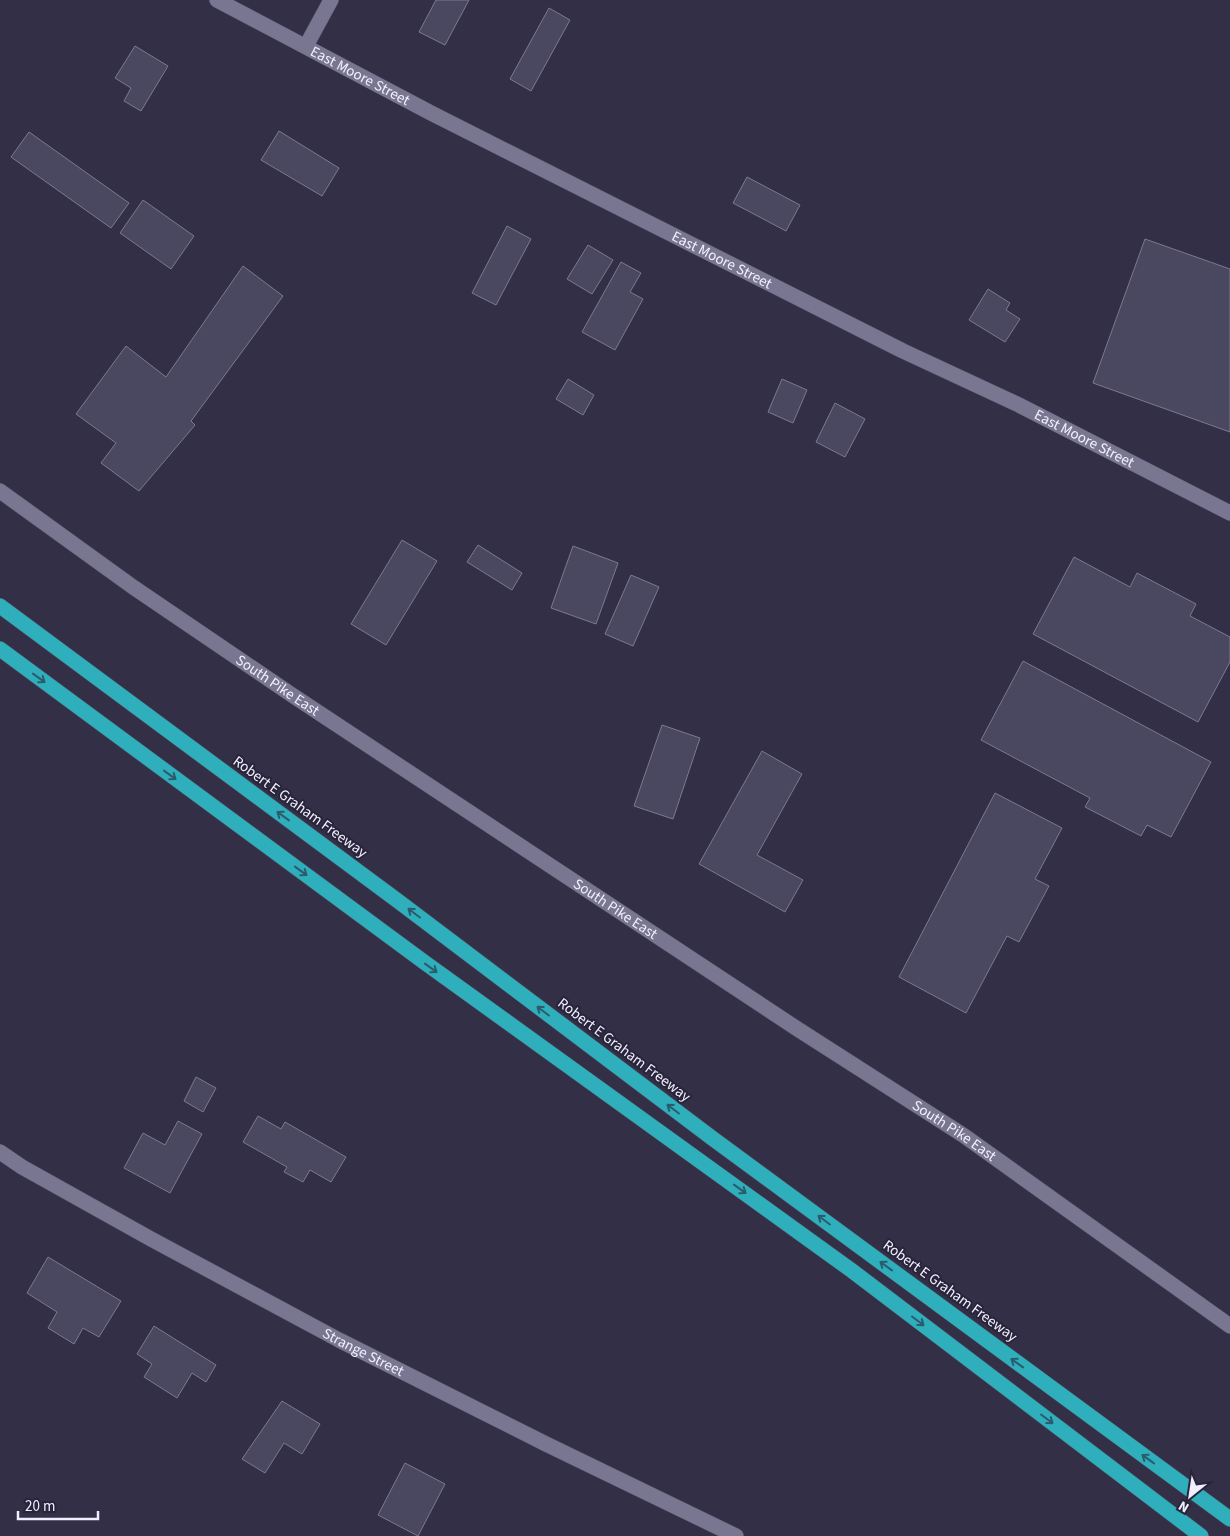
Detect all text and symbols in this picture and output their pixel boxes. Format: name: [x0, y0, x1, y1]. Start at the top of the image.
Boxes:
street label: East Moore Street: [307, 41, 414, 111]
street label: East Moore Street: [668, 226, 776, 294]
street label: East Moore Street: [1031, 404, 1138, 473]
street label: South Pike East: [232, 649, 324, 721]
one-way arrow: [32, 673, 46, 683]
street label: Robert E Graham Freeway: [228, 751, 372, 863]
one-way arrow: [163, 769, 176, 780]
one-way arrow: [276, 811, 290, 821]
one-way arrow: [294, 866, 308, 876]
street label: South Pike East: [569, 873, 662, 944]
one-way arrow: [407, 908, 421, 918]
one-way arrow: [424, 963, 438, 973]
street label: Robert E Graham Freeway: [553, 993, 695, 1107]
one-way arrow: [537, 1005, 550, 1016]
street label: South Pike East: [908, 1095, 1001, 1166]
one-way arrow: [667, 1103, 680, 1114]
one-way arrow: [733, 1184, 747, 1194]
one-way arrow: [818, 1215, 831, 1226]
street label: Robert E Graham Freeway: [878, 1235, 1022, 1347]
one-way arrow: [880, 1261, 893, 1272]
one-way arrow: [911, 1316, 925, 1326]
street label: Strange Street: [319, 1323, 408, 1382]
one-way arrow: [1011, 1357, 1024, 1368]
one-way arrow: [1040, 1414, 1054, 1424]
one-way arrow: [1141, 1454, 1155, 1464]
north arrow: [1165, 1471, 1215, 1521]
scale bar: [18, 1488, 98, 1520]
text: N: [1175, 1495, 1193, 1517]
text: 20 m: [25, 1496, 55, 1517]

